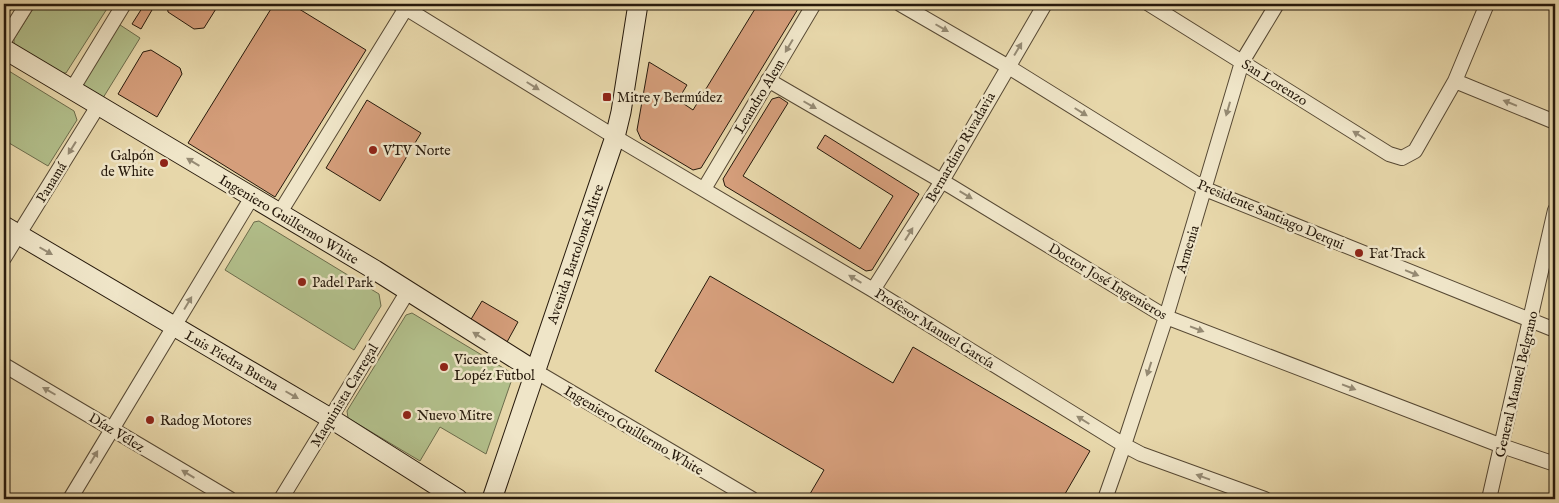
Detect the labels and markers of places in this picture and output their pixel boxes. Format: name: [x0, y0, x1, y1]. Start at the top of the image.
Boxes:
place label: Mitre y Bermúdez: [617, 89, 723, 107]
marker: Mitre y Bermúdez: [601, 91, 613, 103]
place label: VTV Norte: [382, 142, 451, 160]
marker: VTV Norte: [367, 144, 379, 156]
place label: Galpón de White: [101, 147, 155, 181]
marker: Galpón de White: [158, 157, 170, 169]
place label: Fat Track: [1369, 245, 1426, 263]
marker: Fat Track: [1353, 247, 1365, 259]
place label: Padel Park: [312, 274, 374, 292]
marker: Padel Park: [296, 276, 308, 288]
place label: Vicente Lopéz Futbol: [453, 351, 535, 385]
marker: Vicente Lopéz Futbol: [438, 361, 450, 373]
place label: Nuevo Mitre: [417, 407, 493, 425]
marker: Nuevo Mitre: [401, 409, 413, 421]
place label: Radog Motores: [160, 412, 252, 430]
marker: Radog Motores: [144, 414, 156, 426]

